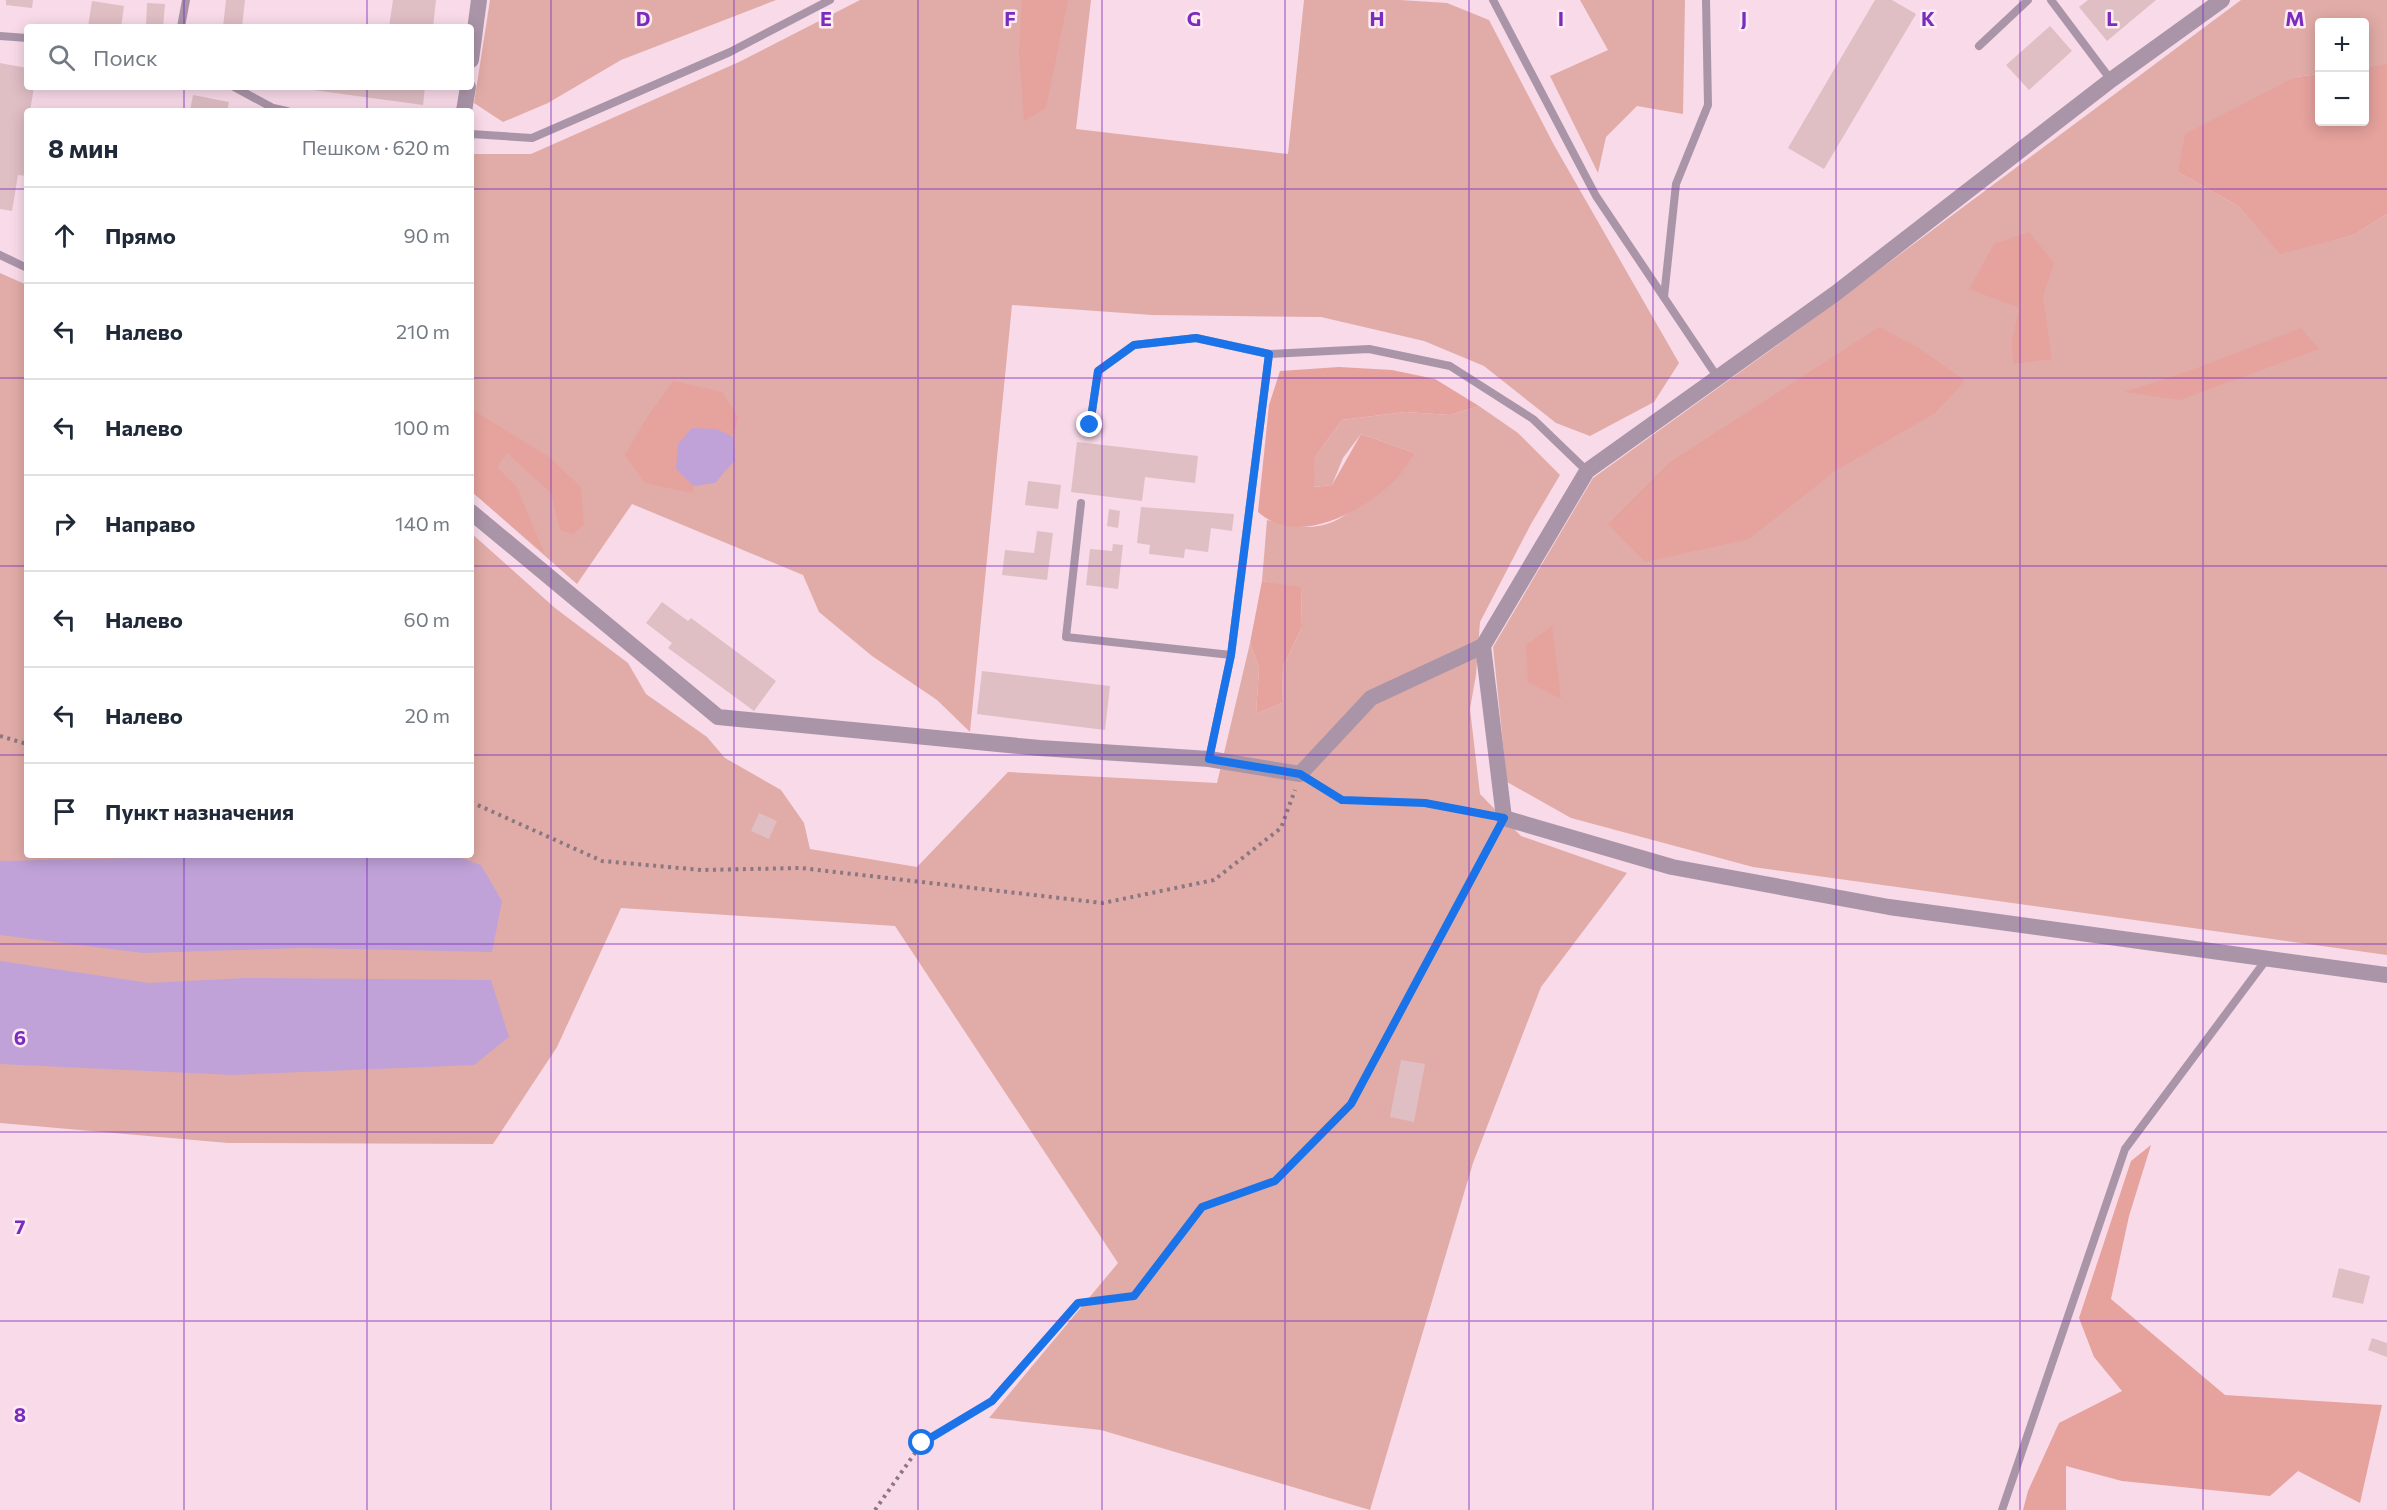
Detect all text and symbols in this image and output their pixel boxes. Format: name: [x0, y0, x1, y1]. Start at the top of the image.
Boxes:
text: D: [636, 6, 650, 30]
text: E: [820, 6, 832, 30]
text: F: [1004, 6, 1016, 30]
text: G: [1187, 6, 1201, 30]
text: H: [1370, 6, 1385, 30]
text: I: [1558, 6, 1564, 30]
text: J: [1741, 6, 1747, 30]
text: K: [1921, 6, 1935, 30]
text: L: [2106, 6, 2118, 30]
text: M: [2285, 6, 2305, 30]
map controls: [2315, 18, 2369, 126]
button: +: [2315, 18, 2369, 72]
search box: [24, 24, 474, 90]
icon: search: [45, 41, 78, 74]
text: Поиск: [93, 44, 158, 71]
button: −: [2315, 72, 2369, 126]
text: 8 мин: [48, 132, 119, 163]
text: Пешком · 620 m: [302, 135, 450, 159]
icon: ahead: [48, 219, 81, 252]
text: Прямо: [105, 222, 176, 249]
text: 90 m: [404, 223, 450, 247]
icon: left: [48, 315, 81, 348]
text: Налево: [105, 318, 183, 345]
text: 210 m: [396, 319, 450, 343]
icon: left: [48, 411, 81, 444]
route end: [1076, 411, 1102, 437]
text: Налево: [105, 414, 183, 441]
text: 100 m: [394, 415, 450, 439]
icon: right: [48, 507, 81, 540]
text: Направо: [105, 510, 195, 537]
text: 140 m: [395, 511, 450, 535]
icon: left: [48, 603, 81, 636]
text: Налево: [105, 606, 183, 633]
text: 60 m: [404, 607, 450, 631]
icon: left: [48, 699, 81, 732]
text: Налево: [105, 702, 183, 729]
text: 20 m: [405, 703, 450, 727]
icon: arrive: [48, 795, 81, 828]
text: Пункт назначения: [105, 798, 294, 825]
text: 6: [14, 1025, 26, 1049]
text: 7: [15, 1214, 26, 1238]
text: 8: [14, 1402, 26, 1426]
route start: [908, 1429, 934, 1455]

